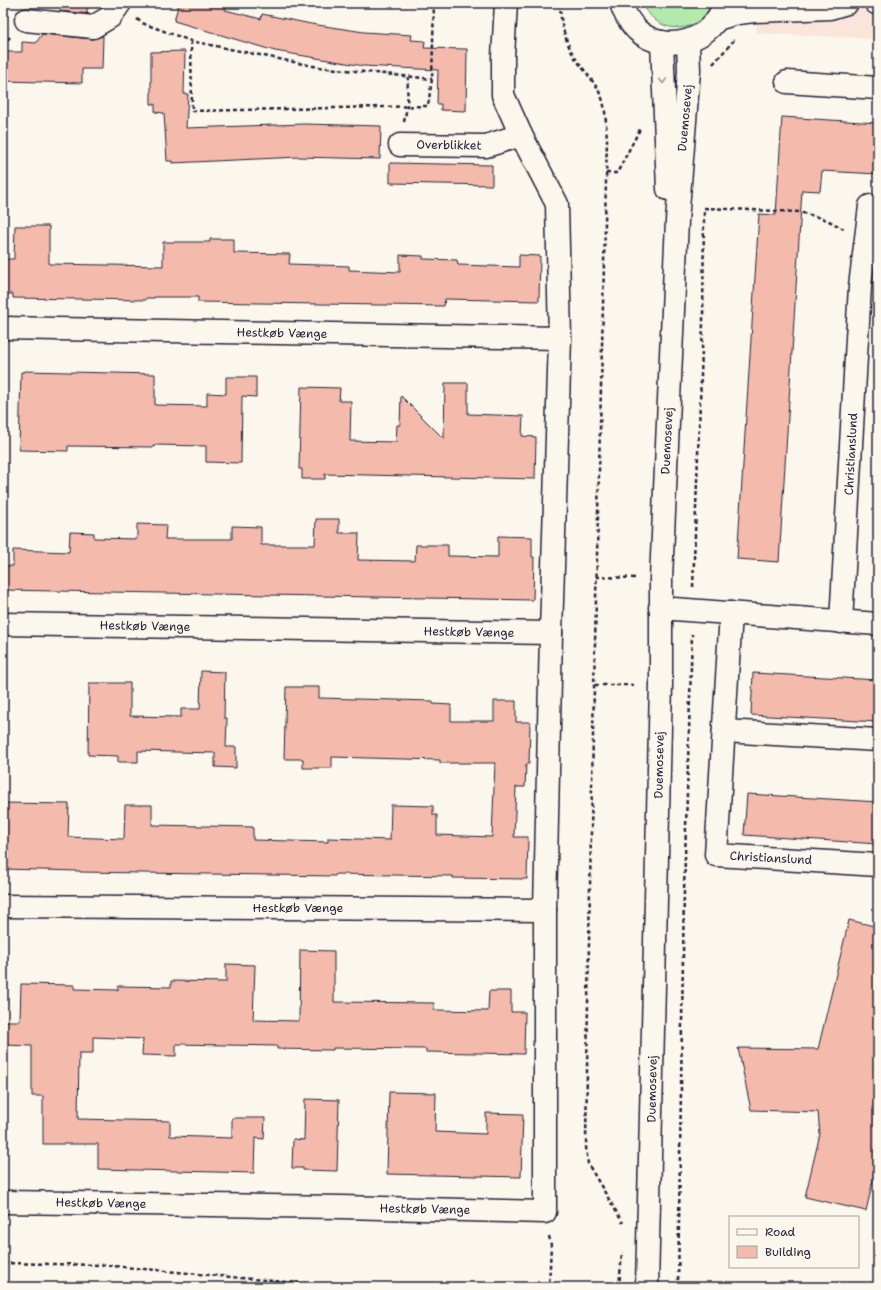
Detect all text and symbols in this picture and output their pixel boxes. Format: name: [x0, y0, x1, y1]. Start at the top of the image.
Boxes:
one-way arrow: [659, 78, 668, 84]
street label: Duemosevej: [674, 84, 696, 152]
street label: Overblikket: [416, 136, 482, 154]
street label: Hestkøb Vænge: [236, 324, 328, 342]
street label: Duemosevej: [657, 407, 677, 475]
street label: Christianslund: [841, 412, 861, 496]
street label: Hestkøb Vænge: [99, 617, 191, 635]
street label: Hestkøb Vænge: [423, 623, 515, 641]
street label: Duemosevej: [650, 731, 668, 799]
street label: Christianslund: [729, 848, 813, 868]
street label: Hestkøb Vænge: [253, 900, 344, 916]
street label: Duemosevej: [643, 1055, 661, 1123]
street label: Hestkøb Vænge: [55, 1194, 147, 1212]
street label: Hestkøb Vænge: [379, 1200, 471, 1218]
legend: [729, 1216, 859, 1268]
text: Road: [765, 1224, 796, 1240]
text: Building: [765, 1244, 811, 1260]

